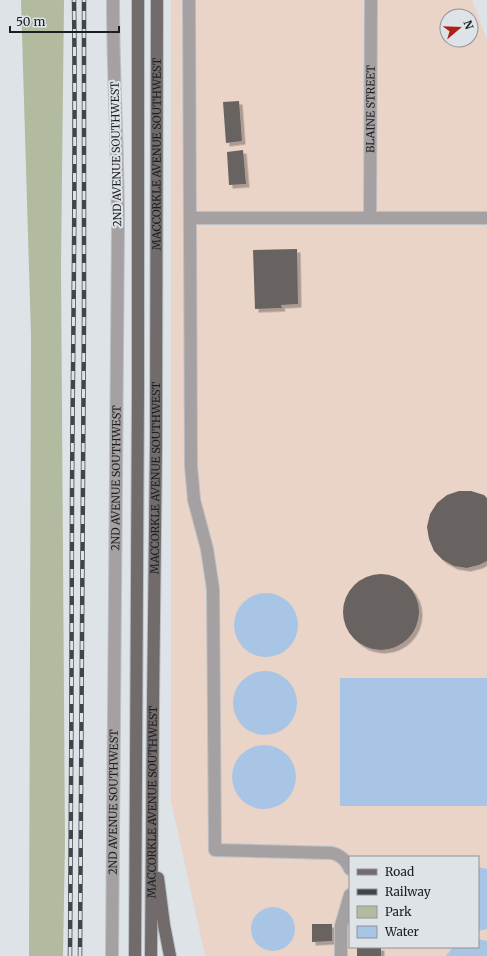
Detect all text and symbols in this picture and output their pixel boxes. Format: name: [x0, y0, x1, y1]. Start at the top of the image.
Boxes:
scale bar: [10, 8, 119, 34]
north arrow: [439, 8, 479, 48]
text: 50 m: [16, 14, 45, 29]
text: N: [460, 18, 477, 31]
street label: MACCORKLE AVENUE SOUTHWEST: [149, 57, 164, 250]
street label: BLAINE STREET: [363, 65, 378, 153]
street label: 2ND AVENUE SOUTHWEST: [108, 81, 124, 227]
street label: MACCORKLE AVENUE SOUTHWEST: [148, 381, 163, 574]
street label: 2ND AVENUE SOUTHWEST: [108, 405, 124, 551]
street label: MACCORKLE AVENUE SOUTHWEST: [144, 705, 160, 898]
street label: 2ND AVENUE SOUTHWEST: [106, 729, 121, 875]
legend: [349, 856, 479, 948]
text: Road: [385, 864, 414, 879]
text: Railway: [385, 884, 431, 899]
text: Park: [385, 904, 412, 919]
text: Water: [384, 924, 420, 939]

